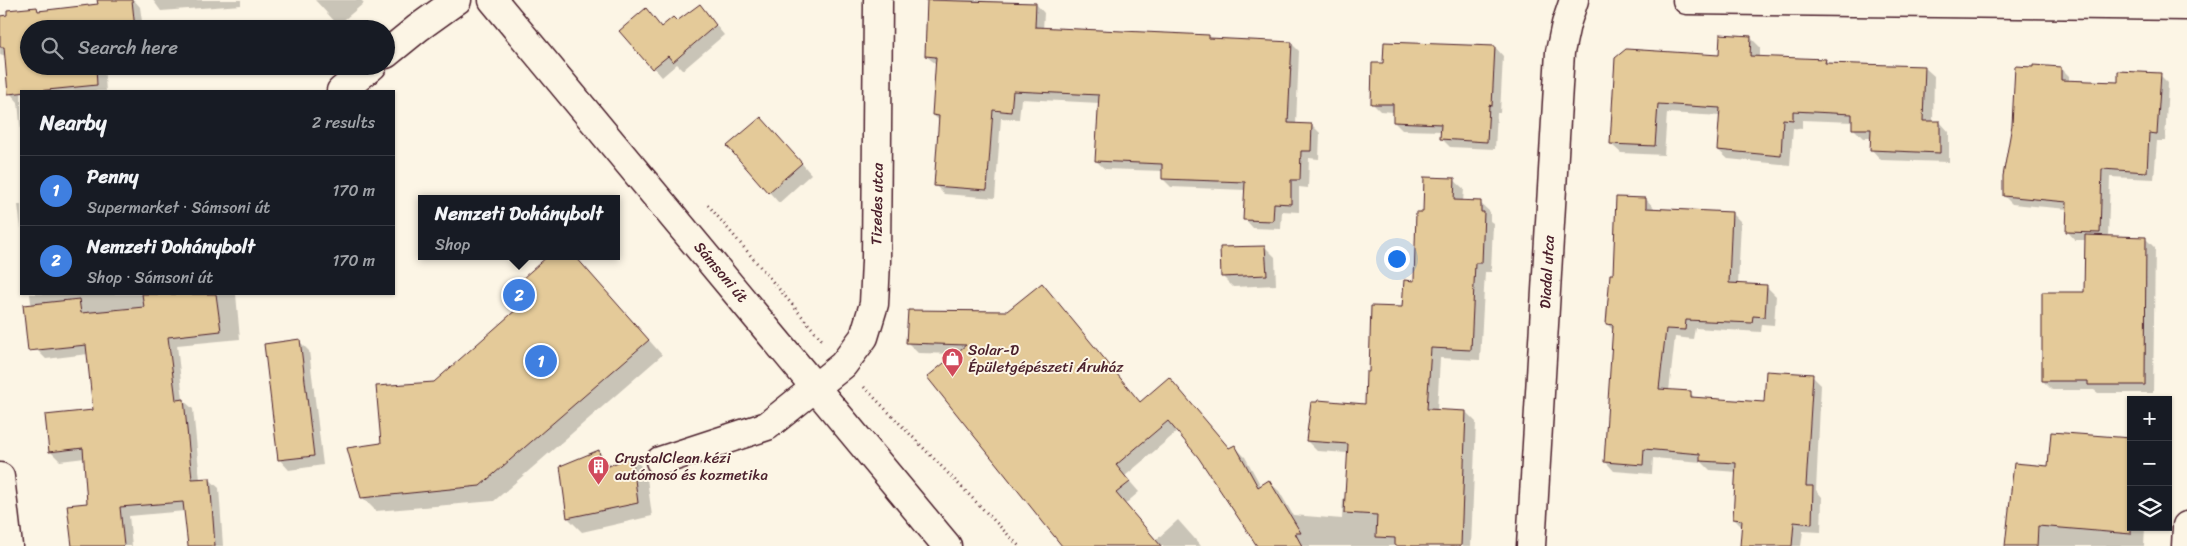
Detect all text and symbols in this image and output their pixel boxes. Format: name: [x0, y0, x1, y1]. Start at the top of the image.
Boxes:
search box: [20, 20, 395, 75]
text: Search here: [78, 31, 178, 64]
icon: search: [38, 34, 66, 62]
text: Nearby: [40, 104, 106, 142]
text: 2 results: [312, 108, 375, 137]
text: Penny: [87, 160, 139, 193]
street label: Tizedes utca: [863, 162, 891, 245]
text: 1: [53, 176, 59, 205]
text: 170 m: [332, 176, 375, 205]
text: Supermarket · Sámsoni út: [87, 193, 270, 222]
popup: [418, 195, 620, 260]
text: Nemzeti Dohánybolt: [435, 197, 603, 230]
text: Nemzeti Dohánybolt: [87, 230, 255, 263]
text: Shop: [435, 230, 470, 259]
street label: Diadal utca: [1532, 234, 1562, 309]
street label: Sámsoni út: [687, 235, 755, 309]
text: 2: [51, 246, 61, 275]
text: 170 m: [332, 246, 375, 275]
your location: [1384, 246, 1410, 272]
text: Shop · Sámsoni út: [87, 263, 213, 292]
pin: 2: [503, 276, 535, 314]
place label: Solar-D Épületgépészeti Áruház: [968, 337, 1124, 380]
pin: 1: [525, 342, 557, 380]
shop icon: Solar-D Épületgépészeti Áruház: [940, 347, 964, 378]
map controls: [2127, 396, 2172, 531]
button: +: [2127, 396, 2172, 441]
button: −: [2127, 441, 2172, 486]
place label: CrystalClean kézi autómosó és kozmetika: [615, 445, 768, 488]
building icon: CrystalClean kézi autómosó és kozmetika: [587, 455, 611, 486]
button: layers: [2127, 486, 2172, 531]

